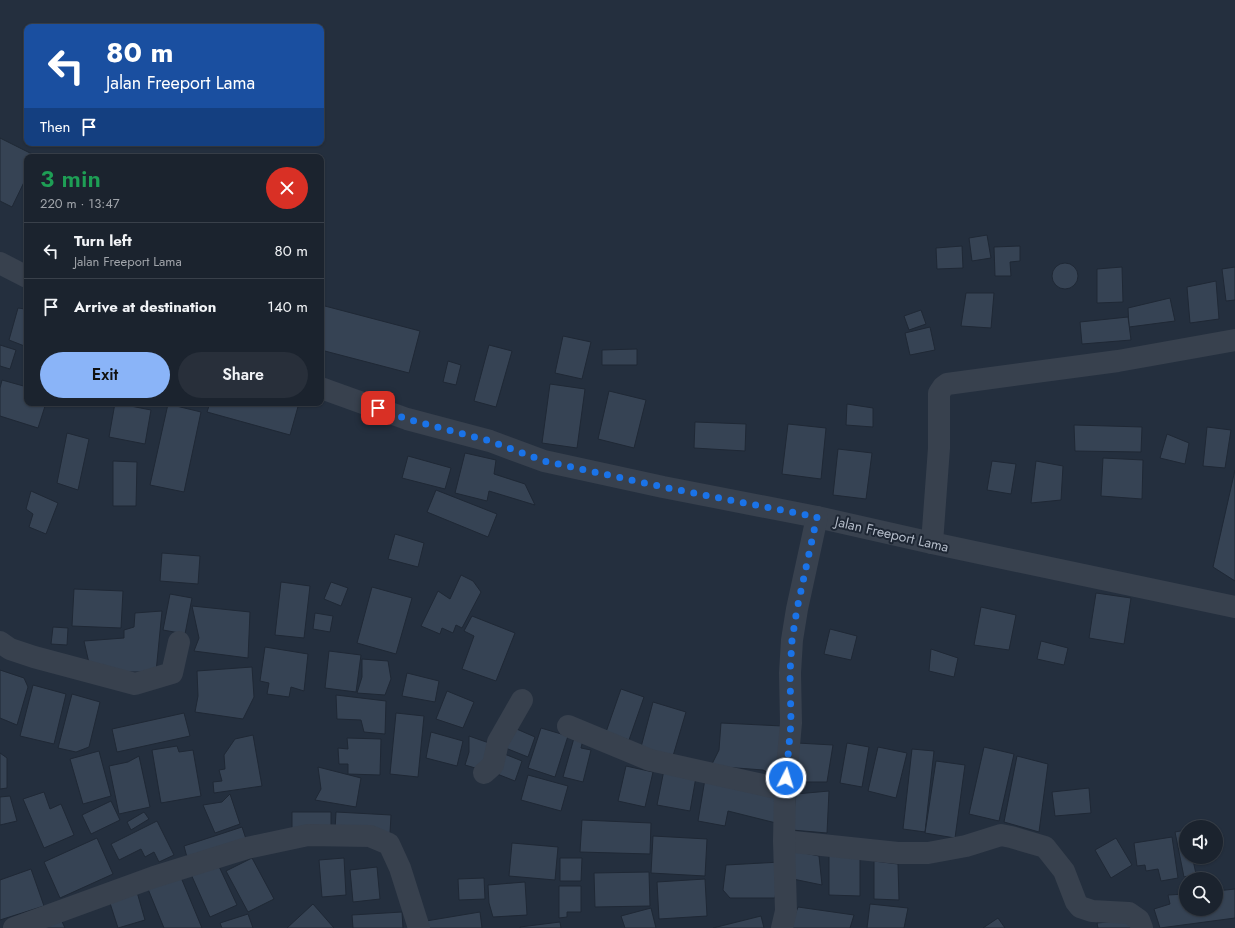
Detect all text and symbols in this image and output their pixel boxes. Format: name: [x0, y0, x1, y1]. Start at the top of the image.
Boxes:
text: 80 m: [106, 32, 173, 73]
icon: left: [40, 40, 92, 92]
text: Jalan Freeport Lama: [106, 70, 255, 96]
text: Then: [40, 116, 70, 138]
icon: arrive: [78, 116, 100, 138]
text: 3 min: [40, 161, 101, 196]
button: close: [266, 167, 308, 209]
text: 220 m · 13:47: [40, 194, 120, 213]
text: Turn left: [74, 230, 132, 252]
icon: left: [40, 240, 62, 262]
text: 80 m: [275, 240, 308, 262]
text: Jalan Freeport Lama: [74, 252, 182, 271]
icon: arrive: [40, 296, 62, 318]
text: Arrive at destination: [74, 296, 216, 318]
text: 140 m: [267, 296, 308, 318]
button: Exit: [40, 352, 170, 398]
button: Share: [178, 352, 308, 398]
pin: [361, 391, 395, 425]
icon: arrive: [367, 397, 389, 419]
street label: Jalan Freeport Lama: [831, 511, 951, 557]
position arrow: [765, 757, 807, 799]
map controls: [1179, 820, 1223, 916]
button: sound: [1179, 820, 1223, 864]
button: search: [1179, 872, 1223, 916]

